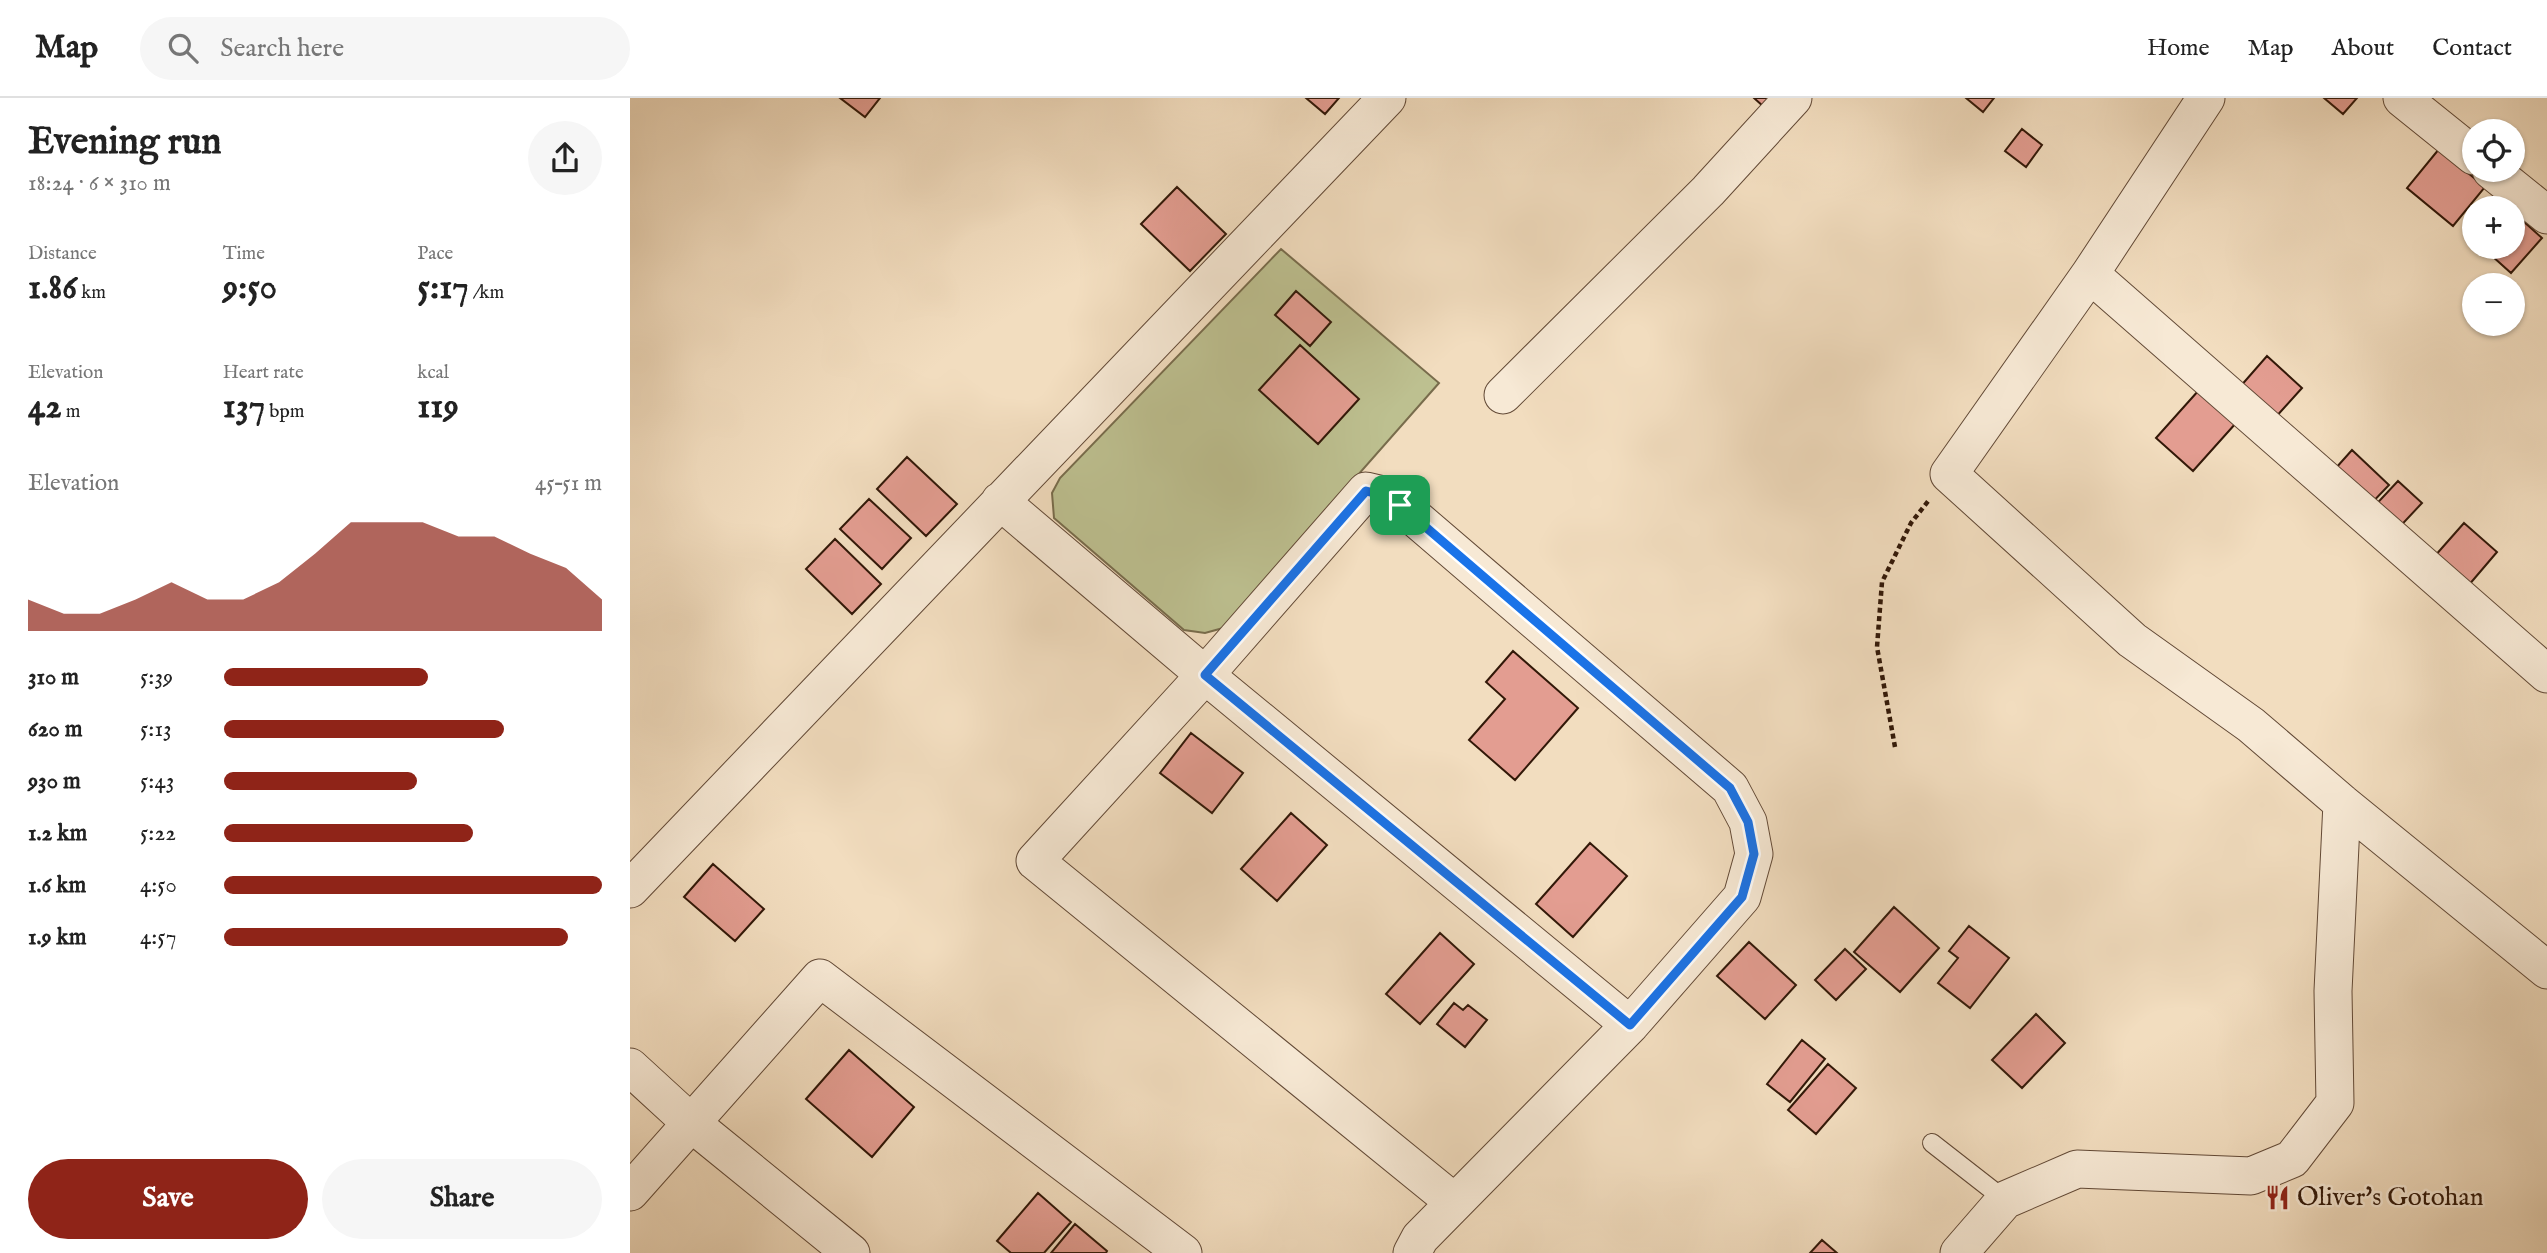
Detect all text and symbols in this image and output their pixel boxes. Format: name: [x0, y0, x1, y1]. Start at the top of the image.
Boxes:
search box: [140, 17, 630, 80]
text: Map: [35, 27, 98, 69]
icon: search: [164, 29, 202, 67]
text: Search here: [220, 32, 344, 65]
text: Home: [2147, 33, 2210, 64]
text: Map: [2248, 33, 2294, 64]
text: About: [2332, 33, 2394, 64]
text: Contact: [2432, 33, 2512, 64]
text: Evening run: [28, 119, 222, 167]
map controls: [2462, 119, 2525, 336]
button: locate: [2462, 119, 2525, 182]
button: share: [528, 121, 602, 195]
text: 18:24 · 6 × 310 m: [28, 169, 171, 198]
button: +: [2462, 196, 2525, 259]
text: Distance: [28, 242, 97, 266]
text: Time: [223, 242, 265, 266]
text: Pace: [417, 242, 453, 266]
text: 1.86: [28, 266, 77, 311]
text: 9:50: [223, 266, 277, 311]
text: 5:17: [417, 266, 469, 311]
button: −: [2462, 273, 2525, 336]
text: km: [77, 281, 106, 305]
text: /km: [469, 281, 504, 305]
text: Elevation: [28, 361, 103, 385]
text: Heart rate: [223, 361, 304, 385]
text: kcal: [417, 361, 449, 385]
text: 42: [28, 385, 62, 430]
text: 137: [223, 385, 265, 430]
text: 119: [417, 385, 459, 430]
text: m: [62, 400, 80, 424]
text: bpm: [265, 400, 304, 424]
text: Elevation: [28, 469, 119, 498]
text: 45–51 m: [535, 469, 602, 498]
pin: [1370, 475, 1430, 535]
icon: arrive: [1381, 486, 1419, 524]
text: 310 m: [28, 663, 79, 692]
text: 5:39: [140, 663, 173, 692]
text: 620 m: [28, 715, 83, 744]
text: 5:13: [140, 715, 172, 744]
text: 930 m: [28, 767, 81, 796]
text: 5:43: [140, 767, 174, 796]
text: 1.2 km: [28, 819, 87, 848]
text: 5:22: [140, 819, 176, 848]
text: 1.6 km: [28, 871, 86, 900]
text: 4:50: [140, 871, 177, 900]
text: 1.9 km: [28, 923, 87, 952]
text: 4:57: [140, 923, 176, 952]
button: Save: [28, 1159, 308, 1239]
button: Share: [322, 1159, 602, 1239]
place label: Oliver's Gotohan: [2297, 1181, 2484, 1214]
restaurant icon: Oliver's Gotohan: [2263, 1183, 2291, 1211]

